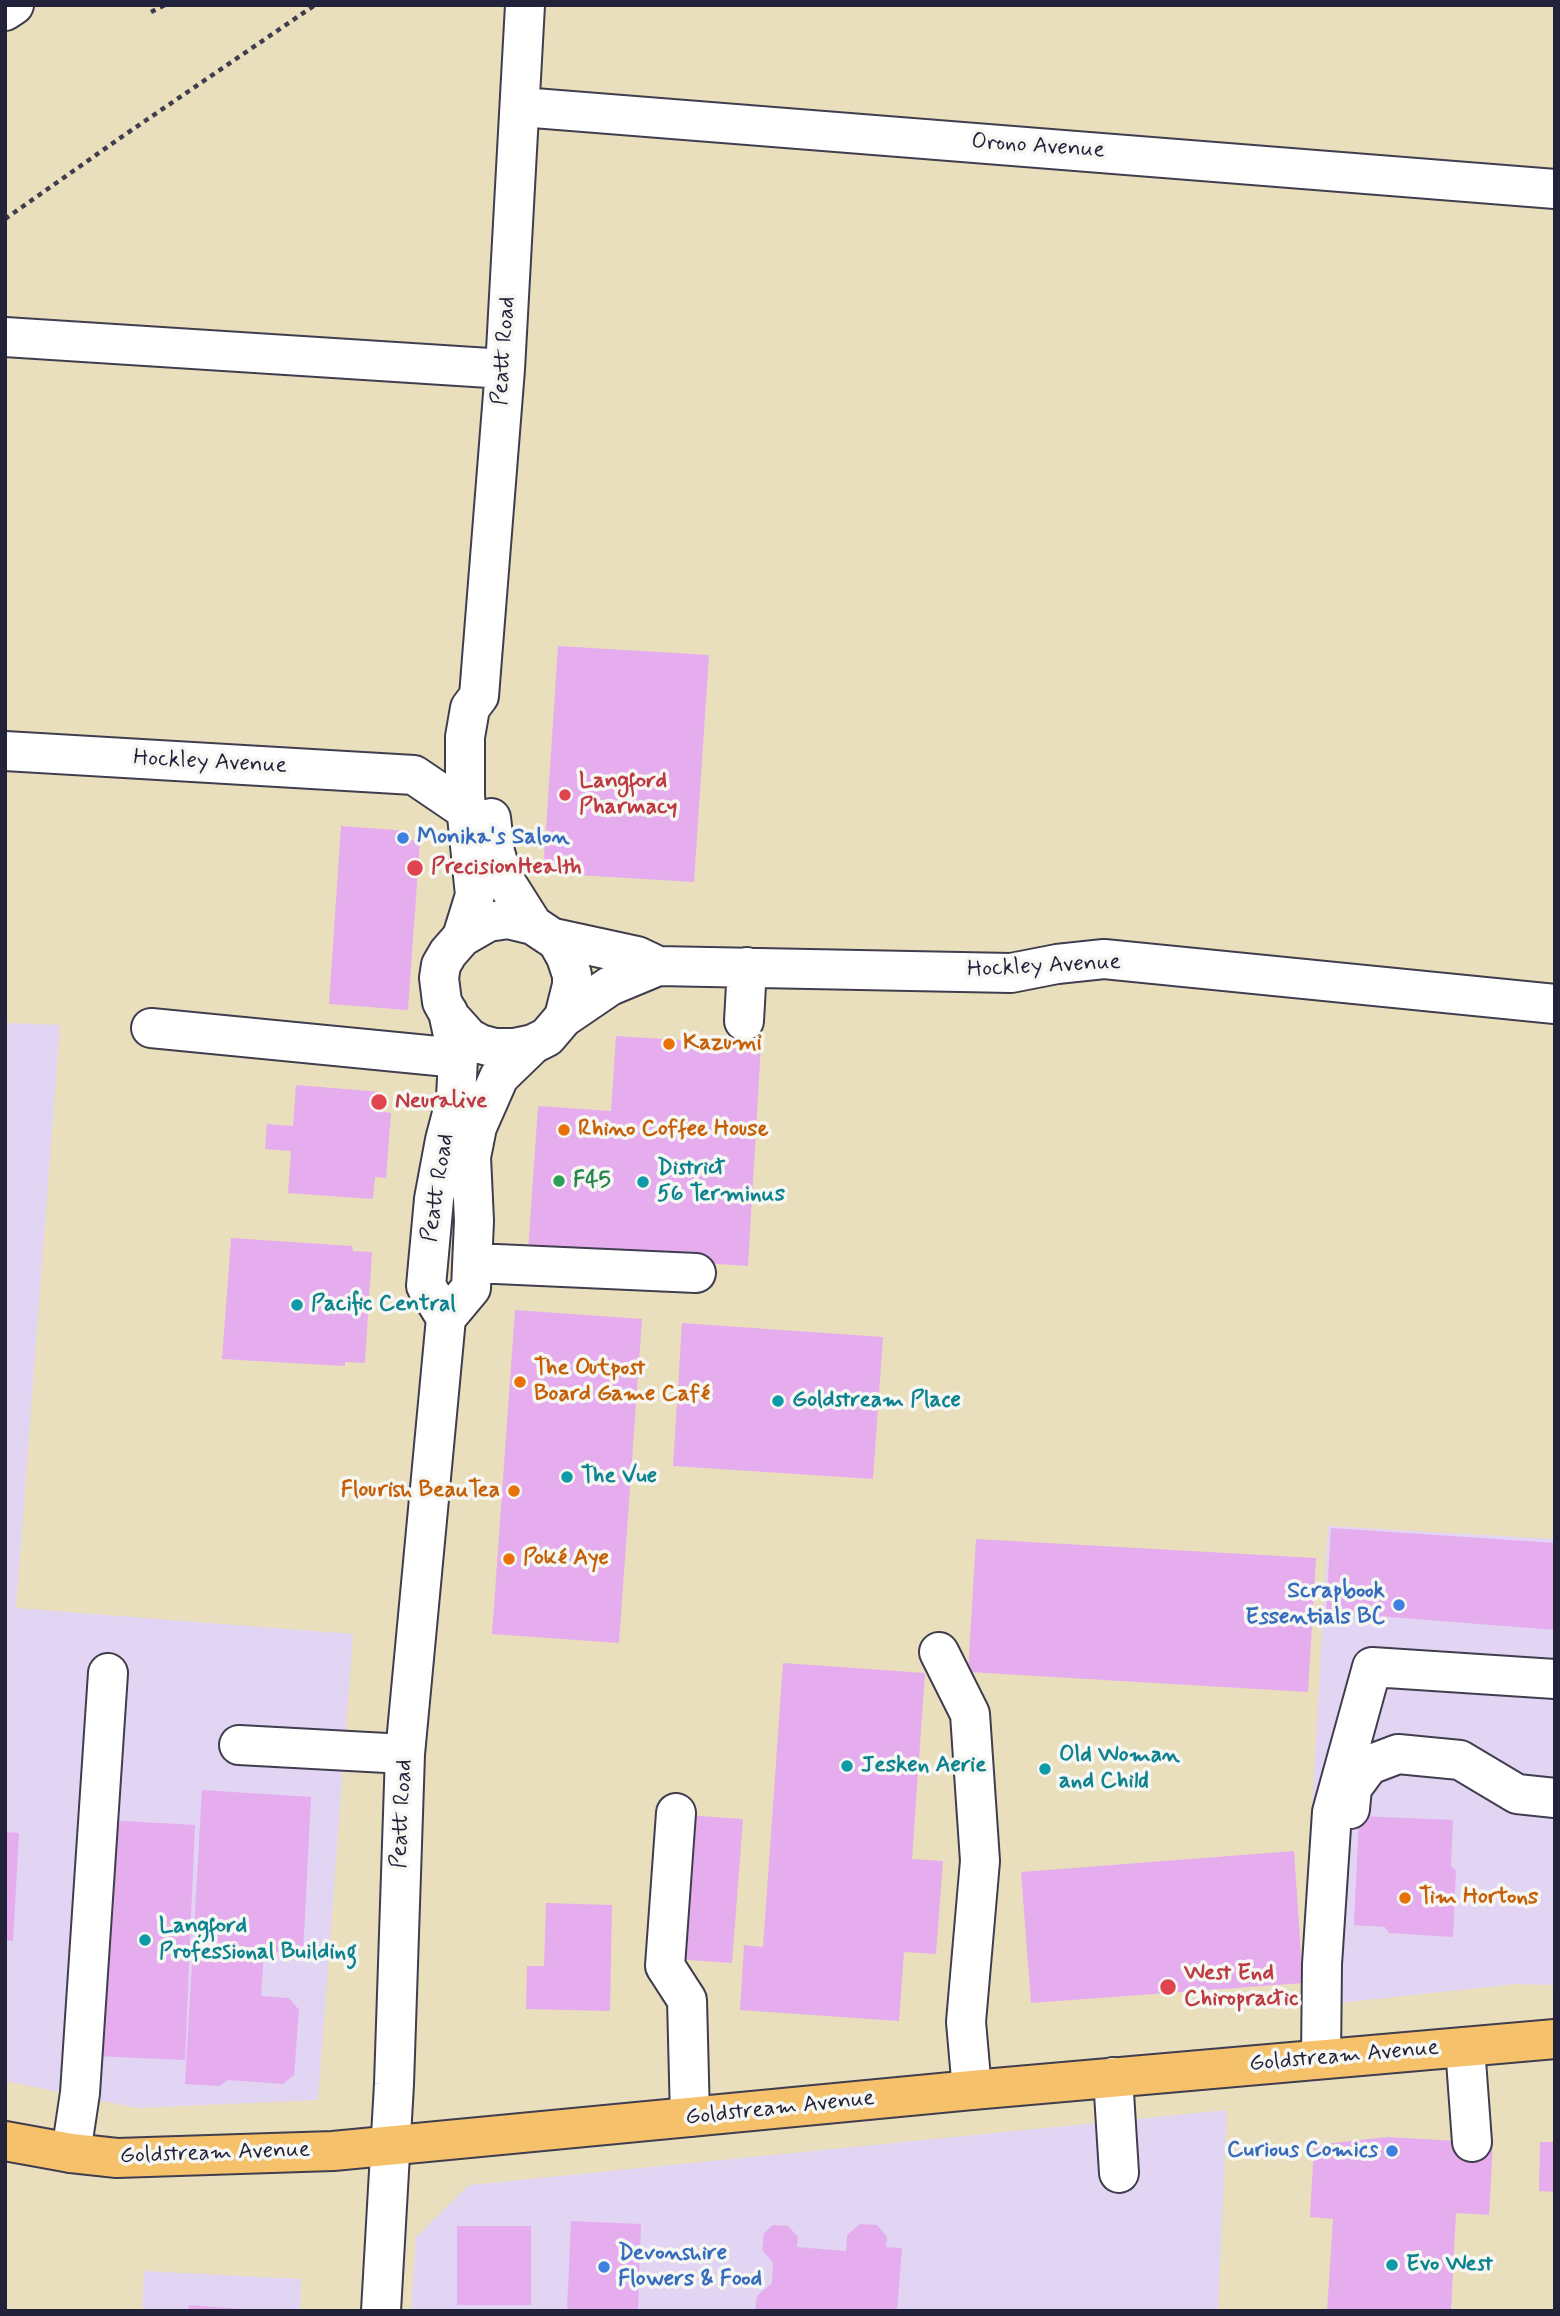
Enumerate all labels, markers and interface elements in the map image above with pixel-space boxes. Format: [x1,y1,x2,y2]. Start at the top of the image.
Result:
street label: Orono Avenue [970,129,1106,165]
street label: Peatt Road [487,296,523,406]
street label: Hockley Avenue [133,745,287,781]
place label: Langford Pharmacy [579,768,677,822]
marker: Langford Pharmacy [557,787,573,803]
place label: Monika's Salon [417,824,569,852]
marker: Monika's Salon [395,830,411,846]
place label: PrecisionHealth [431,854,582,882]
marker: PrecisionHealth [405,858,425,878]
street label: Hockley Avenue [967,949,1121,985]
place label: Kazumi [683,1030,762,1058]
marker: Kazumi [661,1036,677,1052]
place label: Neuralive [395,1088,487,1116]
marker: Neuralive [369,1092,389,1112]
place label: Rhino Coffee House [578,1116,768,1144]
marker: Rhino Coffee House [556,1122,572,1138]
street label: Peatt Road [417,1132,461,1244]
place label: District 56 Terminus [657,1155,785,1209]
place label: F45 [573,1167,611,1195]
marker: F45 [551,1173,567,1189]
marker: District 56 Terminus [635,1174,651,1190]
place label: Pacific Central [311,1291,456,1319]
marker: Pacific Central [289,1297,305,1313]
place label: The Outpost Board Game Café [534,1355,710,1409]
marker: The Outpost Board Game Café [512,1374,528,1390]
place label: Goldstream Place [792,1387,961,1415]
marker: Goldstream Place [770,1393,786,1409]
place label: The Vue [581,1463,657,1491]
marker: The Vue [559,1469,575,1485]
place label: Flourish BeauTea [341,1477,500,1505]
marker: Flourish BeauTea [506,1483,522,1499]
place label: Poké Aye [523,1545,609,1573]
marker: Poké Aye [501,1551,517,1567]
place label: Scrapbook Essentials BC [1245,1578,1385,1632]
marker: Scrapbook Essentials BC [1391,1597,1407,1613]
place label: Old Woman and Child [1059,1742,1180,1796]
place label: Jesken Aerie [861,1752,987,1780]
marker: Jesken Aerie [839,1758,855,1774]
street label: Peatt Road [386,1759,420,1869]
marker: Old Woman and Child [1037,1761,1053,1777]
place label: Tim Hortons [1419,1884,1538,1912]
marker: Tim Hortons [1397,1890,1413,1906]
place label: Langford Professional Building [159,1913,357,1967]
marker: Langford Professional Building [137,1932,153,1948]
place label: West End Chiropractic [1184,1960,1298,2014]
marker: West End Chiropractic [1158,1977,1178,1997]
street label: Goldstream Avenue [1248,2035,1440,2079]
street label: Goldstream Avenue [684,2085,876,2133]
street label: Goldstream Avenue [119,2137,311,2171]
place label: Curious Comics [1227,2137,1378,2165]
marker: Curious Comics [1384,2143,1400,2159]
place label: Devonshire Flowers & Food [618,2240,762,2294]
place label: Evo West [1406,2251,1493,2279]
marker: Evo West [1384,2257,1400,2273]
marker: Devonshire Flowers & Food [596,2259,612,2275]

